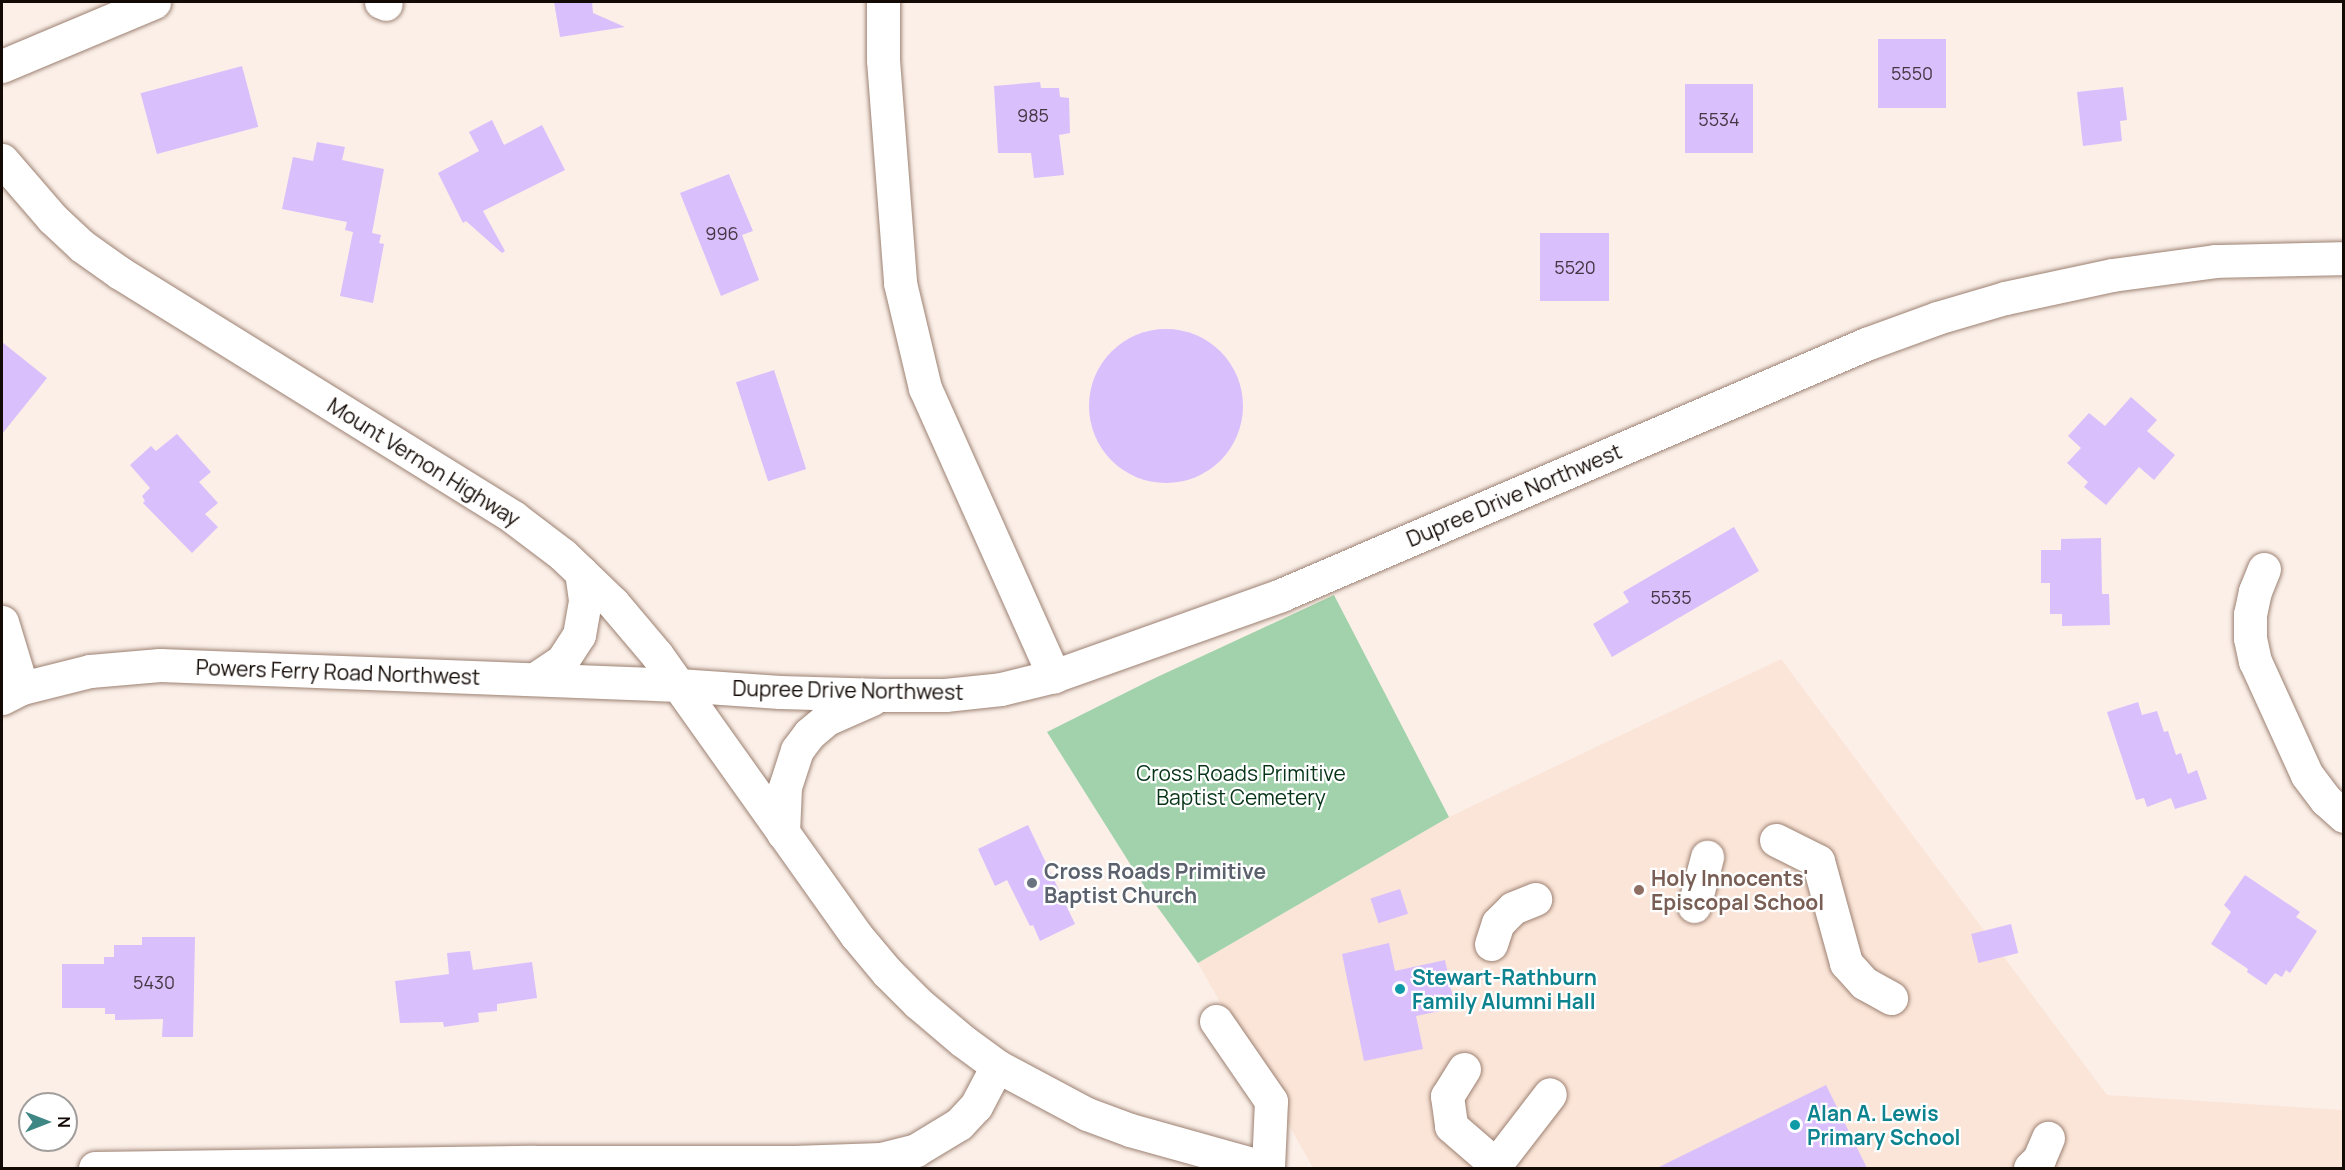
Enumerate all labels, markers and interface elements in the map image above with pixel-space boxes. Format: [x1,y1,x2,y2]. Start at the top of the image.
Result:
house number: 5550 [1891,62,1933,84]
house number: 985 [1017,104,1049,126]
house number: 5534 [1698,108,1740,130]
house number: 996 [705,222,739,244]
house number: 5520 [1554,256,1596,278]
street label: Mount Vernon Highway [323,392,525,532]
street label: Dupree Drive Northwest [1403,438,1625,552]
house number: 5535 [1650,586,1692,608]
street label: Powers Ferry Road Northwest [195,654,481,690]
street label: Dupree Drive Northwest [732,675,964,705]
park label: Cross Roads Primitive Baptist Cemetery [1136,760,1346,810]
place label: Cross Roads Primitive Baptist Church [1044,858,1266,908]
place label: Holy Innocents' Episcopal School [1651,865,1824,915]
marker: Cross Roads Primitive Baptist Church [1025,876,1039,890]
marker: Holy Innocents' Episcopal School [1632,883,1646,897]
place label: Stewart-Rathburn Family Alumni Hall [1412,964,1597,1014]
house number: 5430 [133,971,175,993]
marker: Stewart-Rathburn Family Alumni Hall [1393,982,1407,996]
north arrow [18,1092,78,1152]
place label: Alan A. Lewis Primary School [1807,1100,1961,1150]
text: N [53,1116,75,1128]
marker: Alan A. Lewis Primary School [1788,1118,1802,1132]

